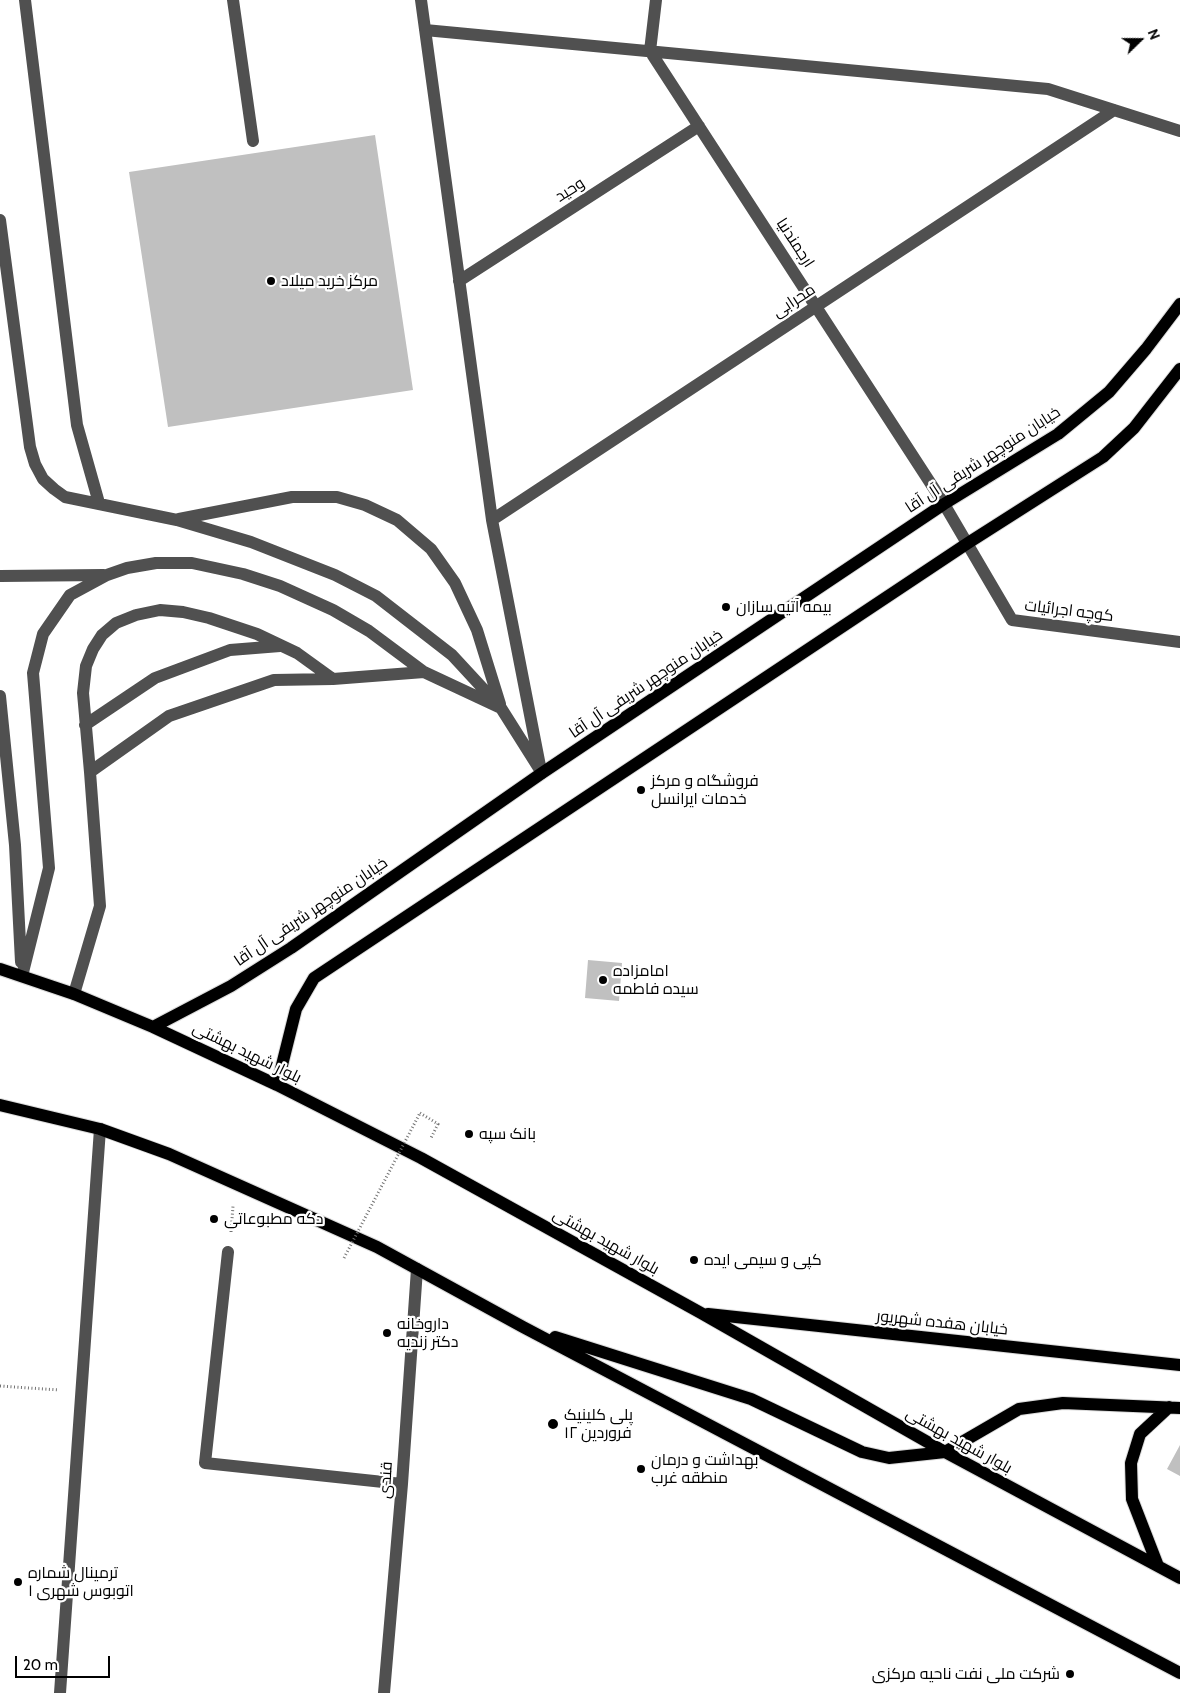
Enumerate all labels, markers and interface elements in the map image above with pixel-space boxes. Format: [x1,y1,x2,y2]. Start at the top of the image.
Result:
north arrow [1115,15,1165,65]
text: N [1144,26,1164,42]
street label: وحید [552,174,588,206]
street label: ارجمندنیا [772,215,818,271]
place label: مرکز خرید میلاد [281,271,378,291]
marker: مرکز خرید میلاد [265,275,277,287]
street label: محرابی [769,280,819,322]
street label: خیابان منوچهر شریفی آل آقا [902,403,1064,517]
street label: کوچه اجرائیات [1023,596,1115,626]
place label: بیمه آتیه سازان [736,597,832,617]
marker: بیمه آتیه سازان [720,601,732,613]
street label: خیابان منوچهر شریفی آل آقا [566,625,726,743]
place label: فروشگاه و مرکز خدمات ایرانسل [651,771,759,809]
marker: فروشگاه و مرکز خدمات ایرانسل [635,784,647,796]
street label: خیابان منوچهر شریفی آل آقا [231,853,391,971]
place label: امامزاده سیده فاطمه [613,961,699,999]
marker: امامزاده سیده فاطمه [597,974,609,986]
street label: بلوار شهید بهشتی [189,1018,305,1088]
place label: بانک سپه [479,1124,536,1144]
marker: بانک سپه [463,1128,475,1140]
street label: بلوار شهید بهشتی [549,1205,663,1279]
place label: دکه مطبوعاتی [224,1209,323,1229]
marker: دکه مطبوعاتی [208,1213,220,1225]
place label: کپی و سیمی ایده [704,1250,822,1270]
marker: کپی و سیمی ایده [688,1254,700,1266]
street label: خیابان هفده شهریور [875,1307,1009,1339]
place label: داروخانه دکتر زندیه [397,1314,458,1352]
marker: داروخانه دکتر زندیه [381,1327,393,1339]
street label: بلوار شهید بهشتی [902,1404,1016,1478]
place label: پلی کلینیک ۱۲ فروردین [564,1405,633,1443]
marker: پلی کلینیک ۱۲ فروردین [546,1417,560,1431]
place label: بهداشت و درمان منطقه غرب [651,1450,759,1488]
street label: قندی [375,1461,397,1499]
marker: بهداشت و درمان منطقه غرب [635,1463,647,1475]
place label: ترمینال شماره ۱ اتوبوس شهری [28,1563,134,1601]
marker: ترمینال شماره ۱ اتوبوس شهری [12,1576,24,1588]
scale bar [18,1646,112,1678]
text: 20 m [23,1656,58,1674]
place label: شرکت ملی نفت ناحیه مرکزی [872,1664,1060,1684]
marker: شرکت ملی نفت ناحیه مرکزی [1064,1668,1076,1680]

